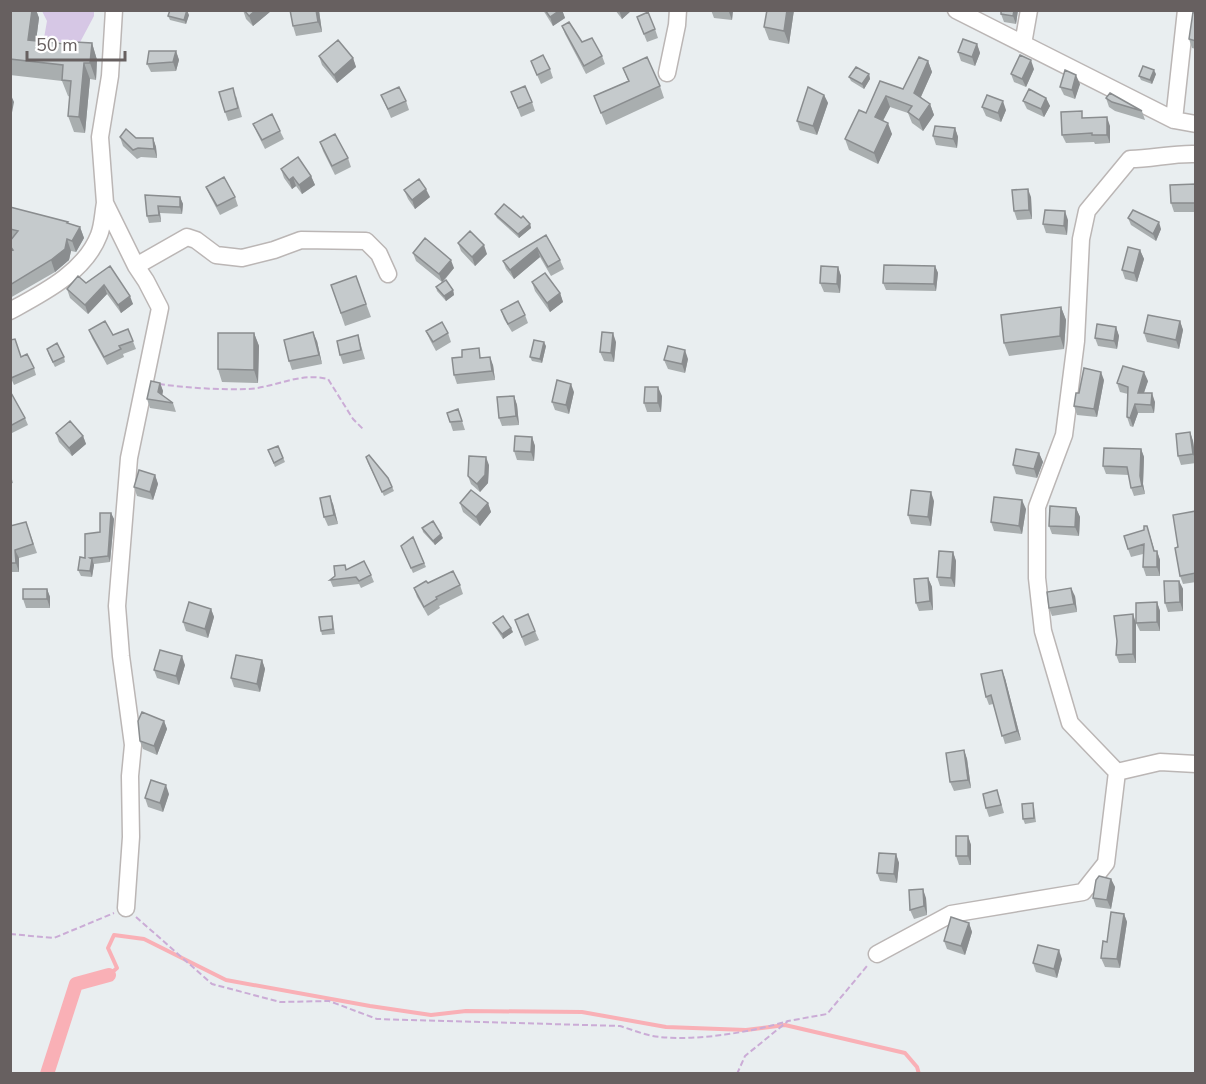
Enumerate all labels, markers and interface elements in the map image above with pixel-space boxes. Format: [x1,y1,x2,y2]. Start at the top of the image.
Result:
scale bar [27,24,124,62]
text: 50 m [36,33,78,57]

